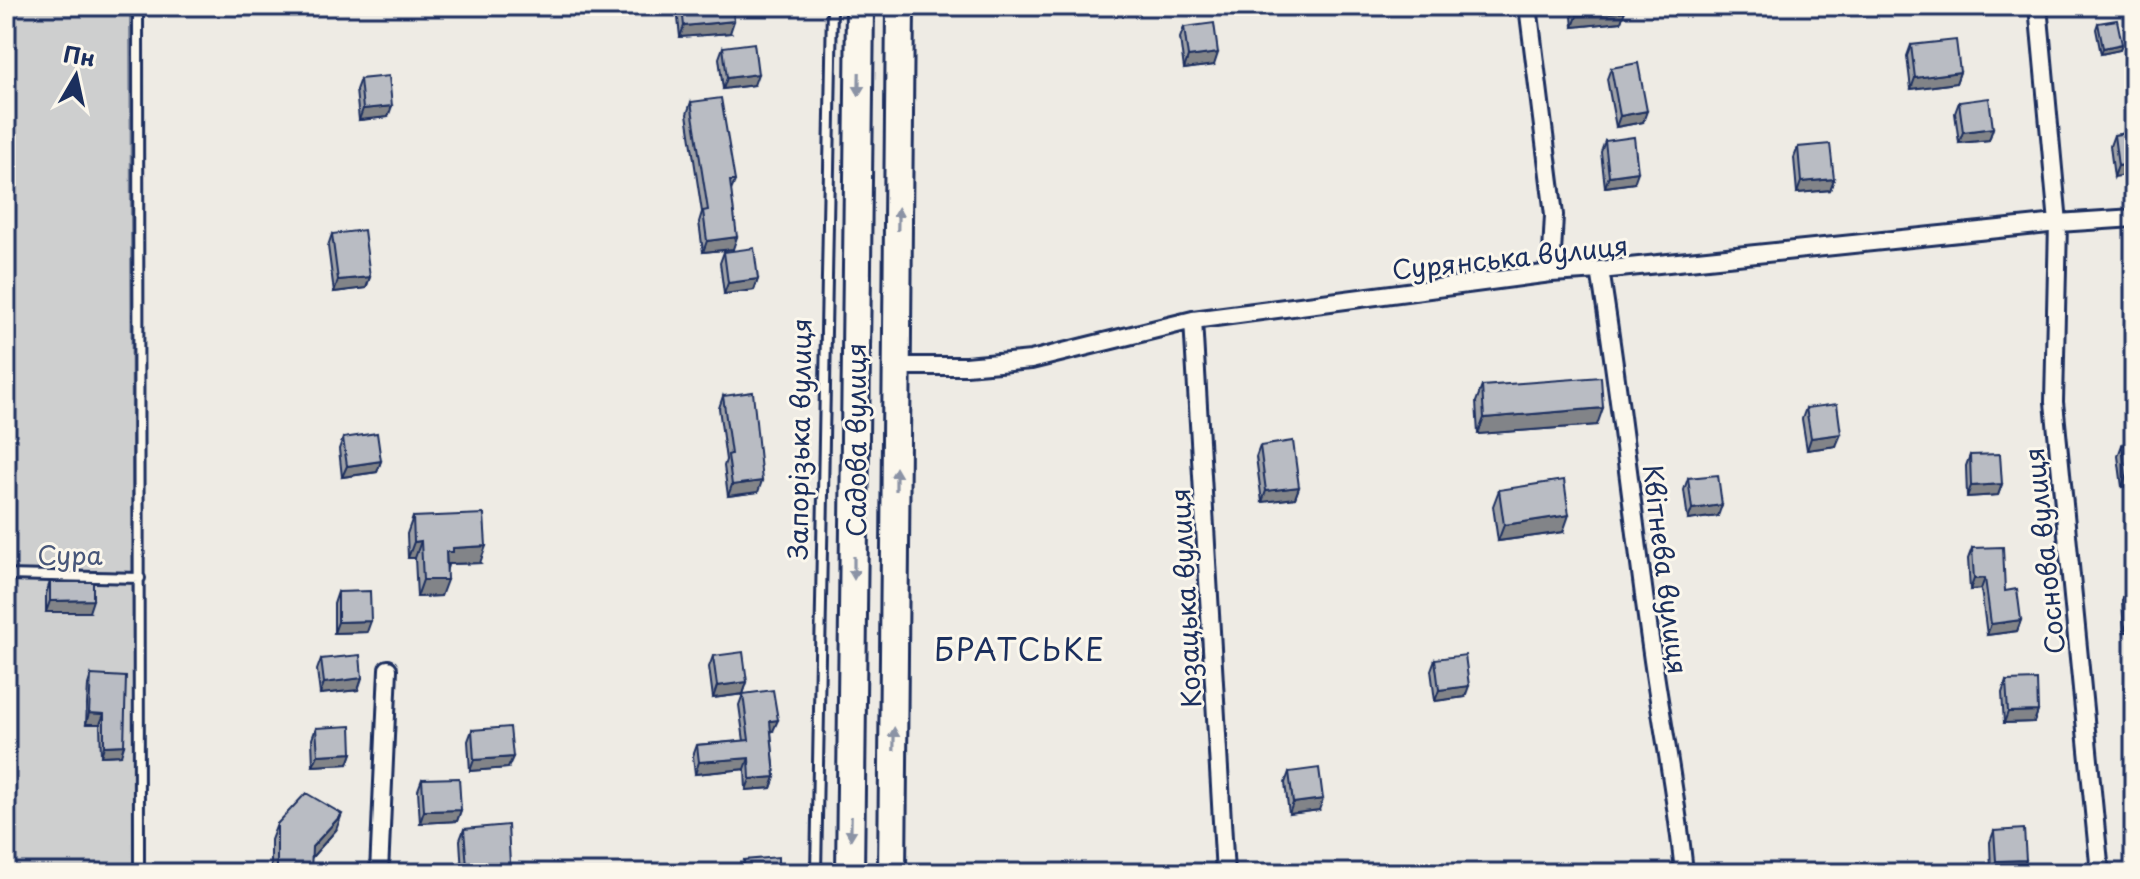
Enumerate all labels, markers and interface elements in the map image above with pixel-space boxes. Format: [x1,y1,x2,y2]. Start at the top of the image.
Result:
north arrow [36,36,116,116]
text: Пн [61,36,98,74]
one-way arrow [853,72,866,97]
one-way arrow [892,206,904,231]
street label: Сурянська вулиця [1390,225,1630,289]
street label: Запорізька вулиця [777,318,821,560]
street label: Садова вулиця [836,343,875,537]
street label: Соснова вулиця [2014,446,2074,656]
street label: Квітнева вулиця [1634,462,1698,676]
one-way arrow [890,466,902,491]
street label: Козацька вулиця [1160,487,1210,709]
park label: Сура [37,535,104,574]
one-way arrow [848,556,860,581]
district label: БРАТСЬКЕ [934,626,1106,671]
one-way arrow [888,726,900,751]
one-way arrow [845,816,857,841]

